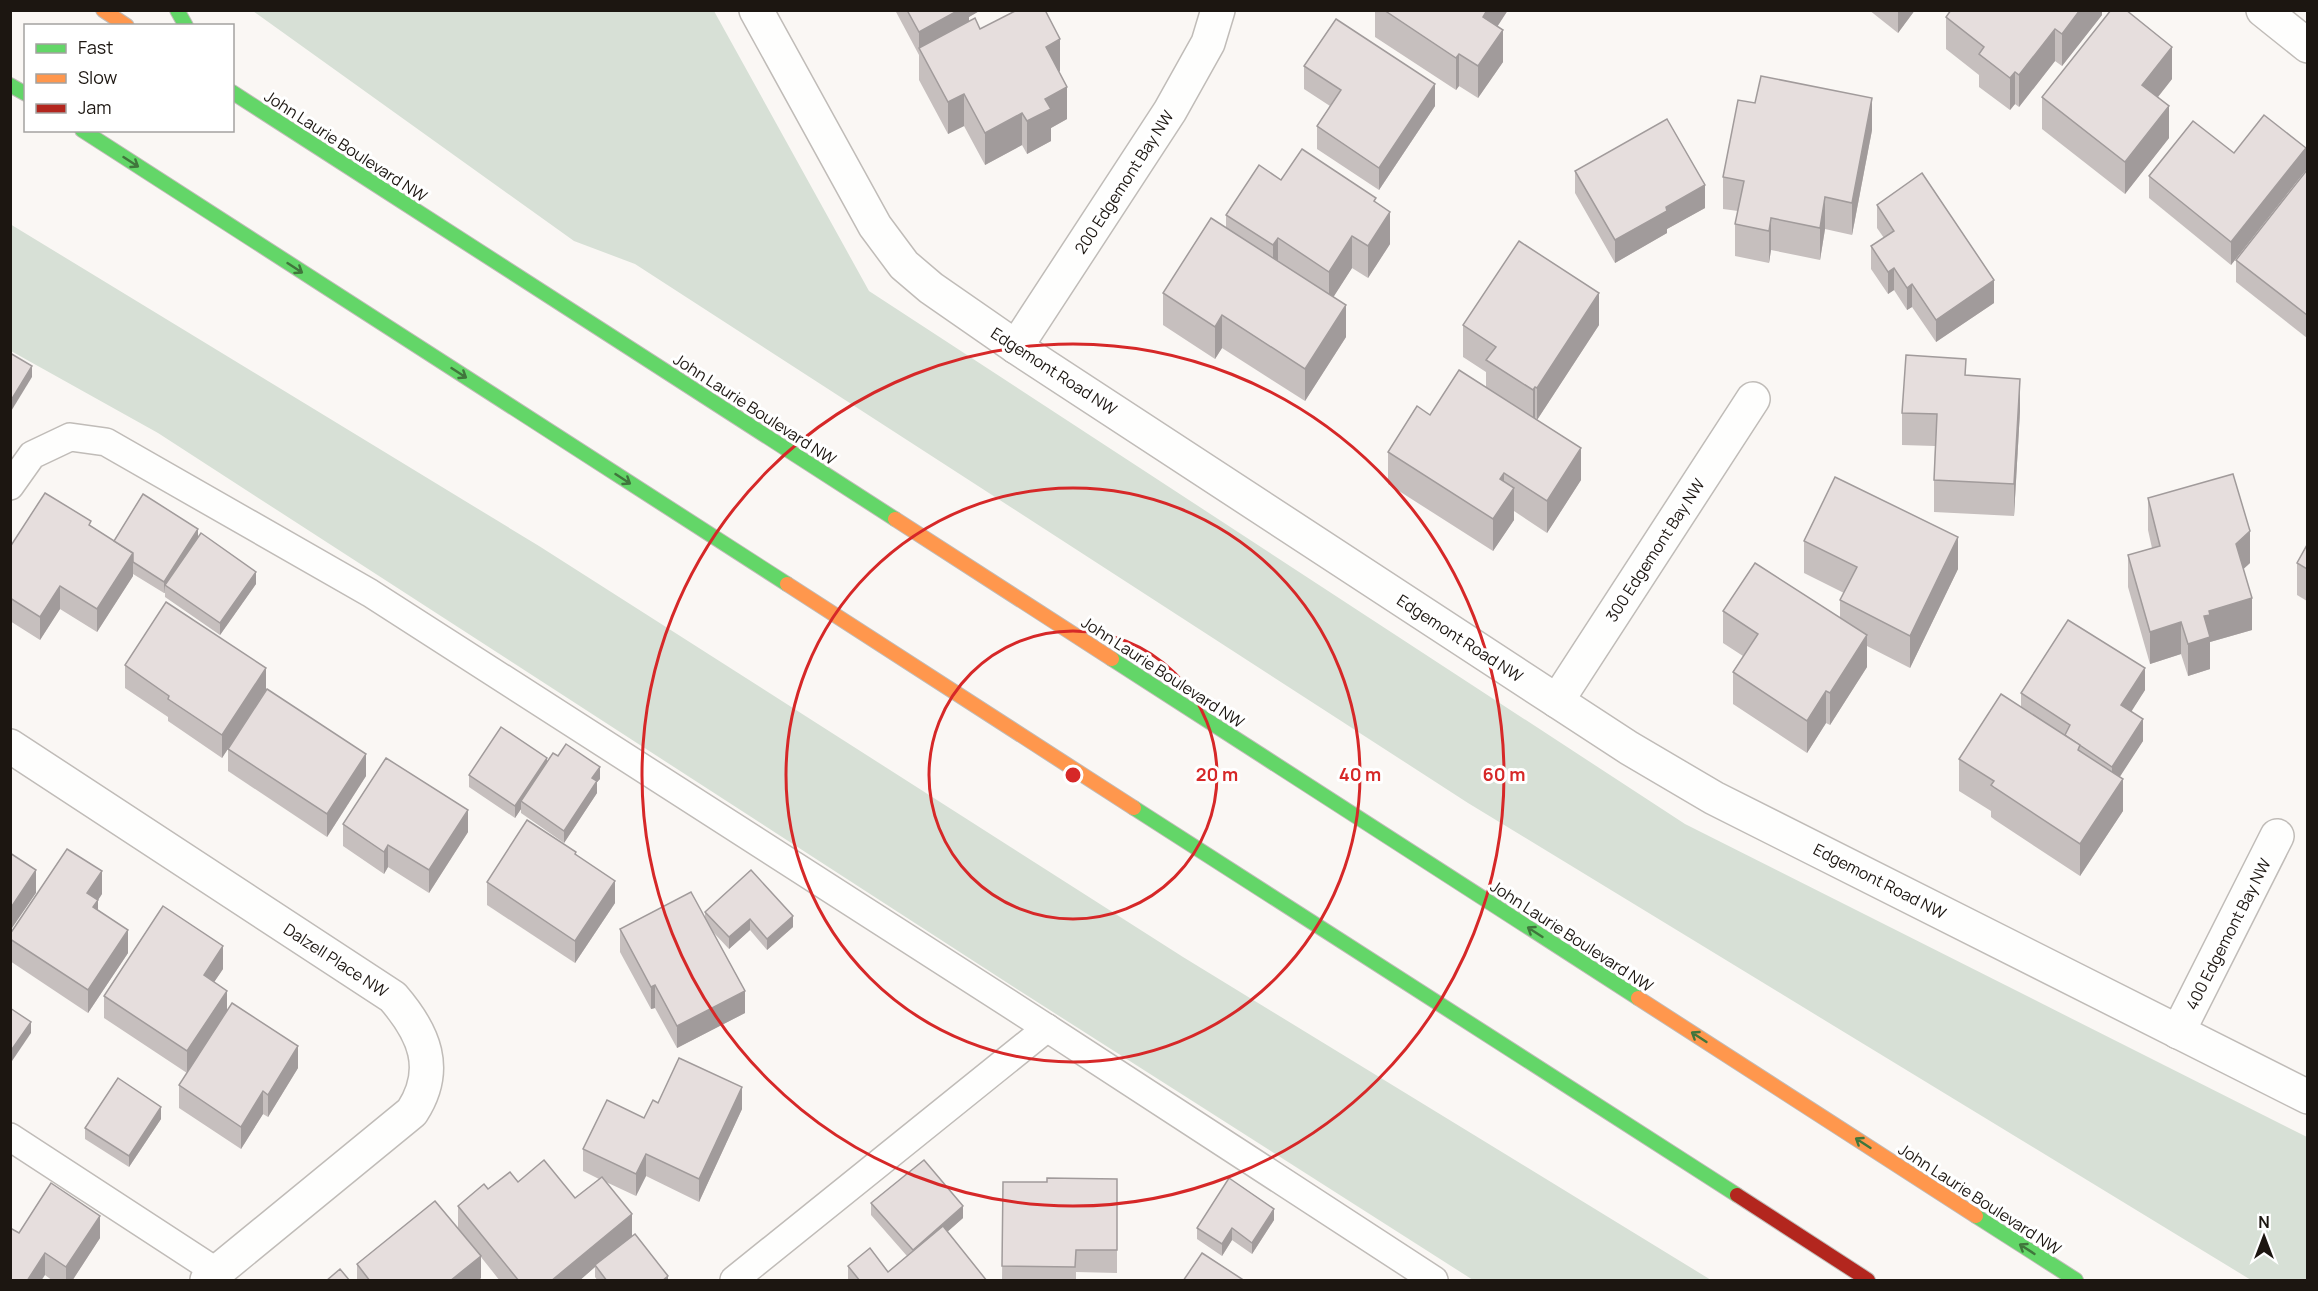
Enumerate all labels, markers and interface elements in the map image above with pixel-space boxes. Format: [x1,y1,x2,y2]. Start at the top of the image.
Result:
legend [24,24,234,132]
text: Fast [78,35,113,59]
text: Slow [78,65,118,89]
street label: John Laurie Boulevard NW [260,85,432,207]
text: Jam [78,95,112,119]
street label: 200 Edgemont Bay NW [1069,106,1179,258]
one-way arrow [122,156,139,168]
one-way arrow [286,262,303,274]
street label: Edgemont Road NW [987,322,1121,420]
street label: John Laurie Boulevard NW [669,348,841,470]
one-way arrow [450,368,467,380]
one-way arrow [614,473,631,485]
street label: 300 Edgemont Bay NW [1600,474,1710,626]
street label: Edgemont Road NW [1393,589,1527,687]
street label: John Laurie Boulevard NW [1077,611,1249,733]
text: 20 m [1196,762,1238,786]
text: 40 m [1339,762,1381,786]
text: 60 m [1483,762,1525,786]
centre of rings [1063,765,1083,785]
street label: Edgemont Road NW [1810,838,1950,924]
street label: 400 Edgemont Bay NW [2180,854,2276,1013]
street label: John Laurie Boulevard NW [1486,875,1658,997]
street label: Dalzell Place NW [279,918,393,1002]
one-way arrow [1527,926,1544,938]
one-way arrow [1691,1031,1708,1043]
one-way arrow [1855,1137,1872,1149]
street label: John Laurie Boulevard NW [1894,1138,2066,1260]
north arrow [2234,1207,2294,1267]
text: N [2258,1211,2270,1233]
one-way arrow [2019,1242,2036,1254]

